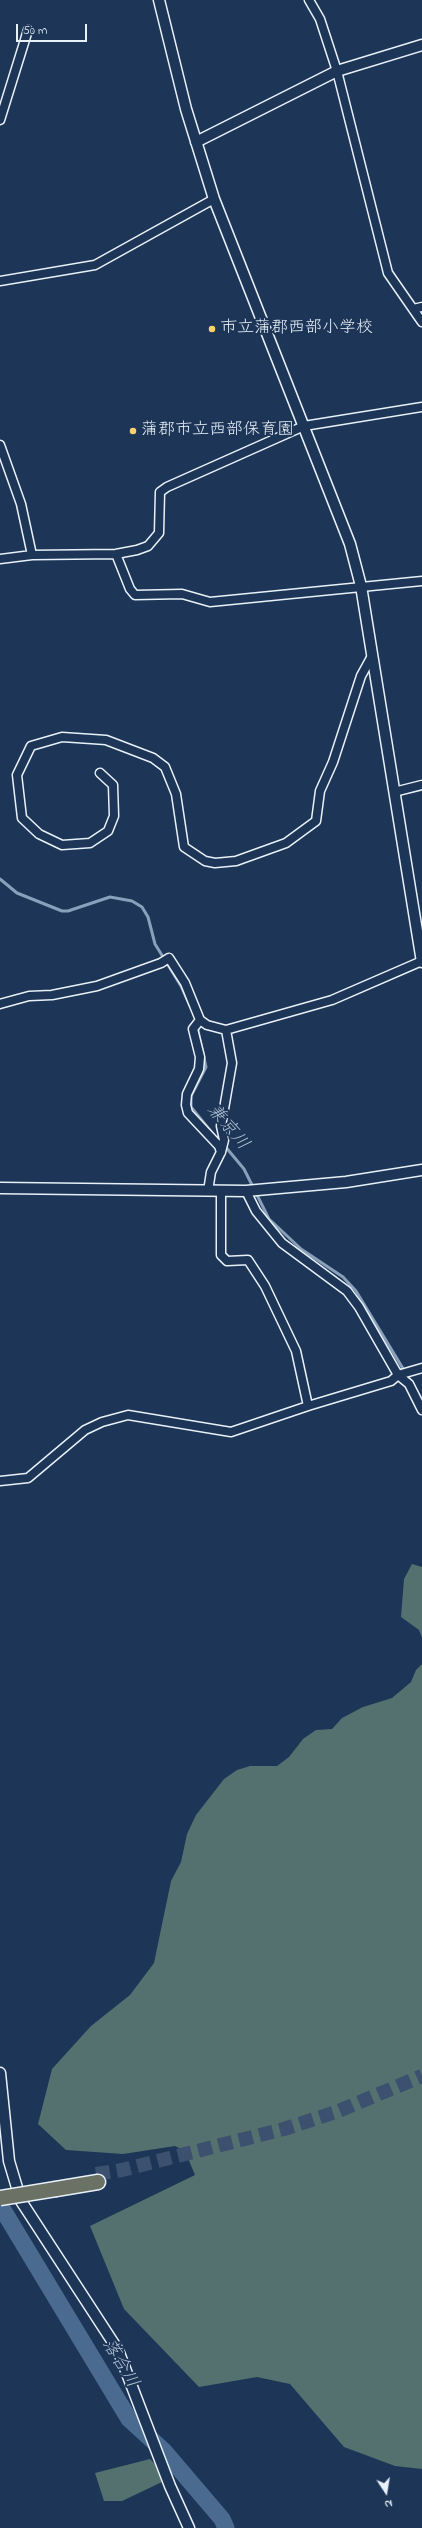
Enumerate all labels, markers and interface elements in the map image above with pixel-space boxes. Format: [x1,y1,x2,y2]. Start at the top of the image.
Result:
scale bar [18,16,89,42]
text: 50 m [23,22,47,40]
place label: 市立蒲郡西部小学校 [220,319,373,339]
marker: 市立蒲郡西部小学校 [207,324,217,334]
place label: 蒲郡市立西部保育園 [141,421,294,441]
marker: 蒲郡市立西部保育園 [128,426,138,436]
water label: 兼京川 [201,1100,253,1156]
water label: 落合川 [96,2335,142,2393]
north arrow [366,2472,406,2512]
text: N [383,2495,394,2512]

